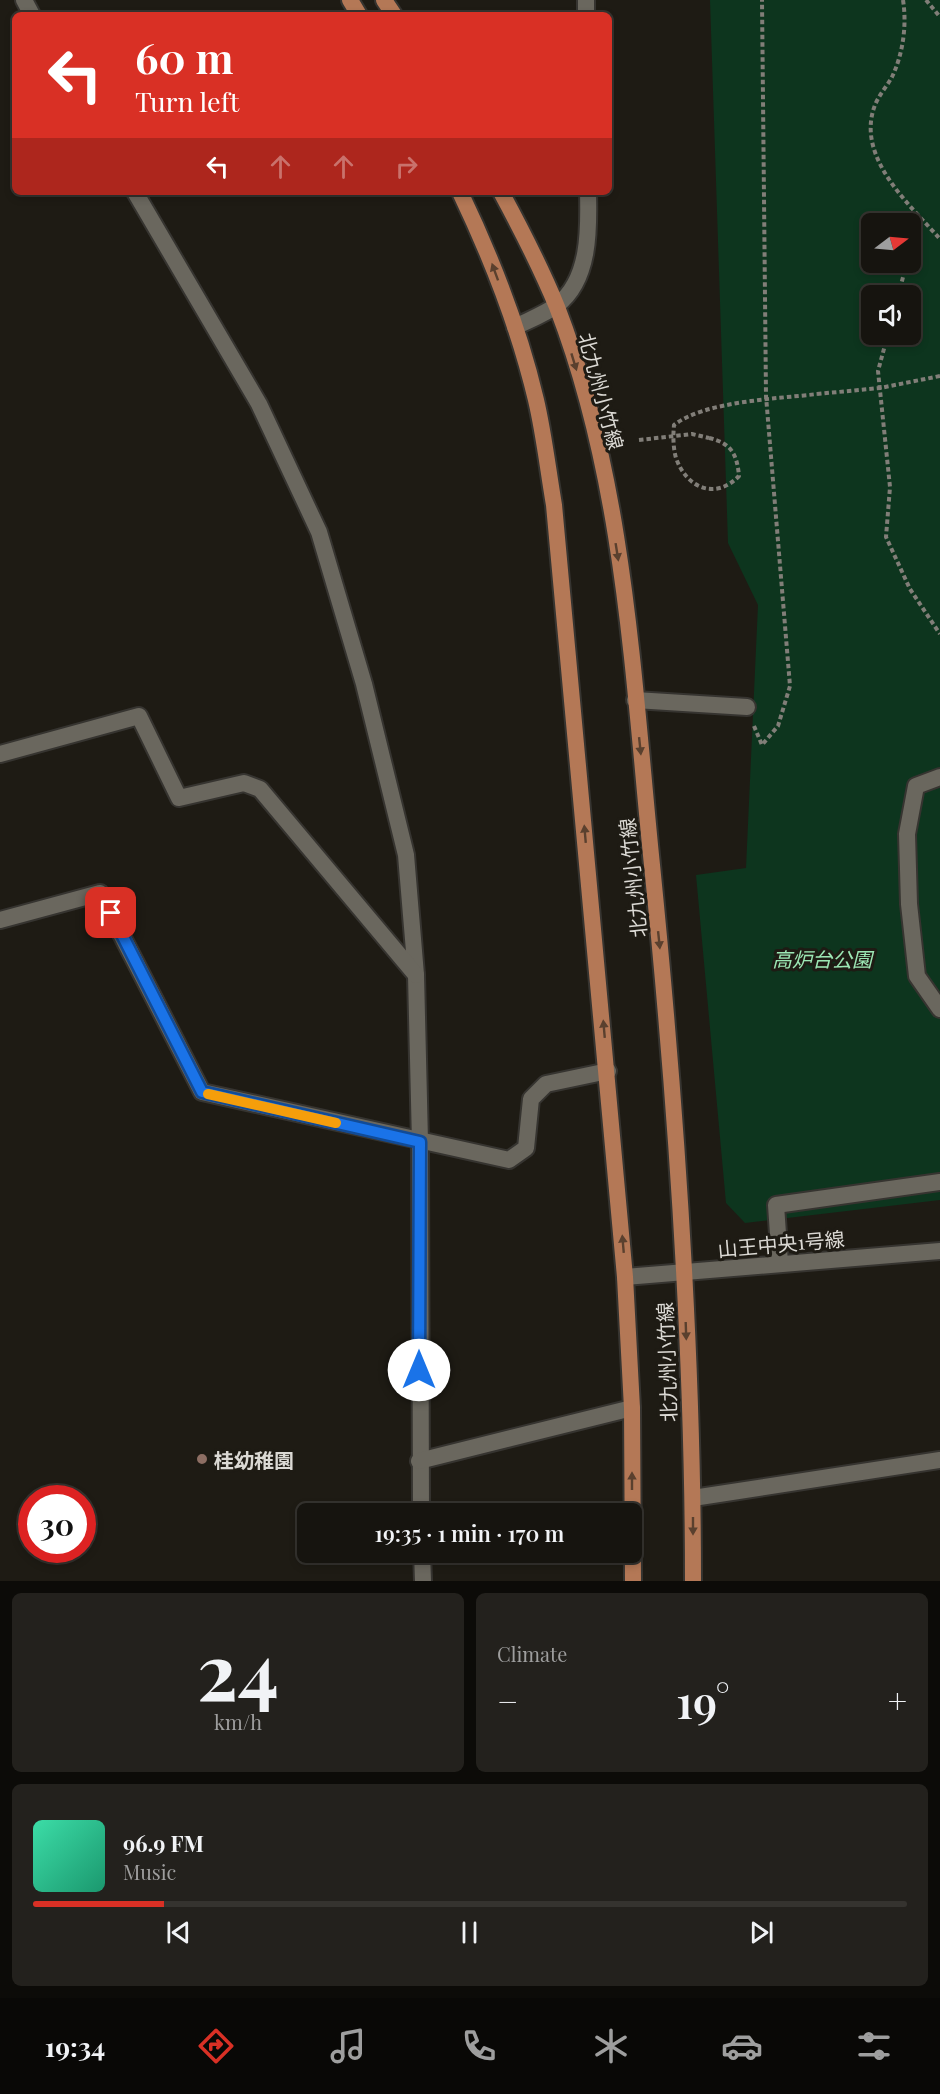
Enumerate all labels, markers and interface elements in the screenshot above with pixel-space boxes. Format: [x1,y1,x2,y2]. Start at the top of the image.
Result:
text: 60 m [135,29,233,85]
icon: left [36,36,114,114]
text: Turn left [135,83,239,119]
icon: left [201,150,234,183]
icon: ahead [264,150,297,183]
icon: ahead [327,150,360,183]
icon: right [390,150,423,183]
north arrow [861,213,921,273]
map controls [861,213,921,345]
one-way arrow [490,263,499,281]
button: sound [861,285,921,345]
street label: 北九州小竹線 [573,330,631,452]
one-way arrow [570,353,579,371]
one-way arrow [612,543,621,562]
one-way arrow [635,736,645,755]
street label: 北九州小竹線 [612,817,652,939]
one-way arrow [580,825,590,844]
pin [85,887,136,938]
icon: arrive [94,896,127,929]
one-way arrow [654,930,664,949]
park label: 高炉台公園 [772,945,875,972]
one-way arrow [599,1019,609,1038]
street label: 山王中央1号線 [716,1224,846,1262]
one-way arrow [618,1234,627,1253]
street label: 北九州小竹線 [650,1302,682,1422]
one-way arrow [681,1321,690,1340]
position arrow [387,1338,451,1402]
place label: 桂幼稚園 [214,1446,294,1473]
marker: 桂幼稚園 [195,1452,209,1466]
one-way arrow [627,1471,637,1490]
speed limit sign: 30 [18,1485,96,1563]
one-way arrow [688,1516,698,1535]
text: 19:35 · 1 min · 170 m [375,1518,564,1548]
text: 24 [197,1617,279,1721]
text: Climate [497,1640,567,1667]
text: 19° [676,1670,730,1730]
text: − [497,1678,518,1722]
text: + [888,1678,907,1722]
text: km/h [214,1708,262,1735]
text: 96.9 FM [123,1828,204,1858]
text: Music [123,1858,176,1885]
icon: previous [162,1916,195,1949]
icon: pause [453,1916,486,1949]
icon: next [745,1916,778,1949]
icon: directions [195,2025,237,2067]
icon: music [327,2025,369,2067]
icon: phone [458,2025,500,2067]
icon: climate [590,2025,632,2067]
icon: car [721,2025,763,2067]
icon: filters [853,2025,895,2067]
text: 19:34 [45,2028,105,2064]

